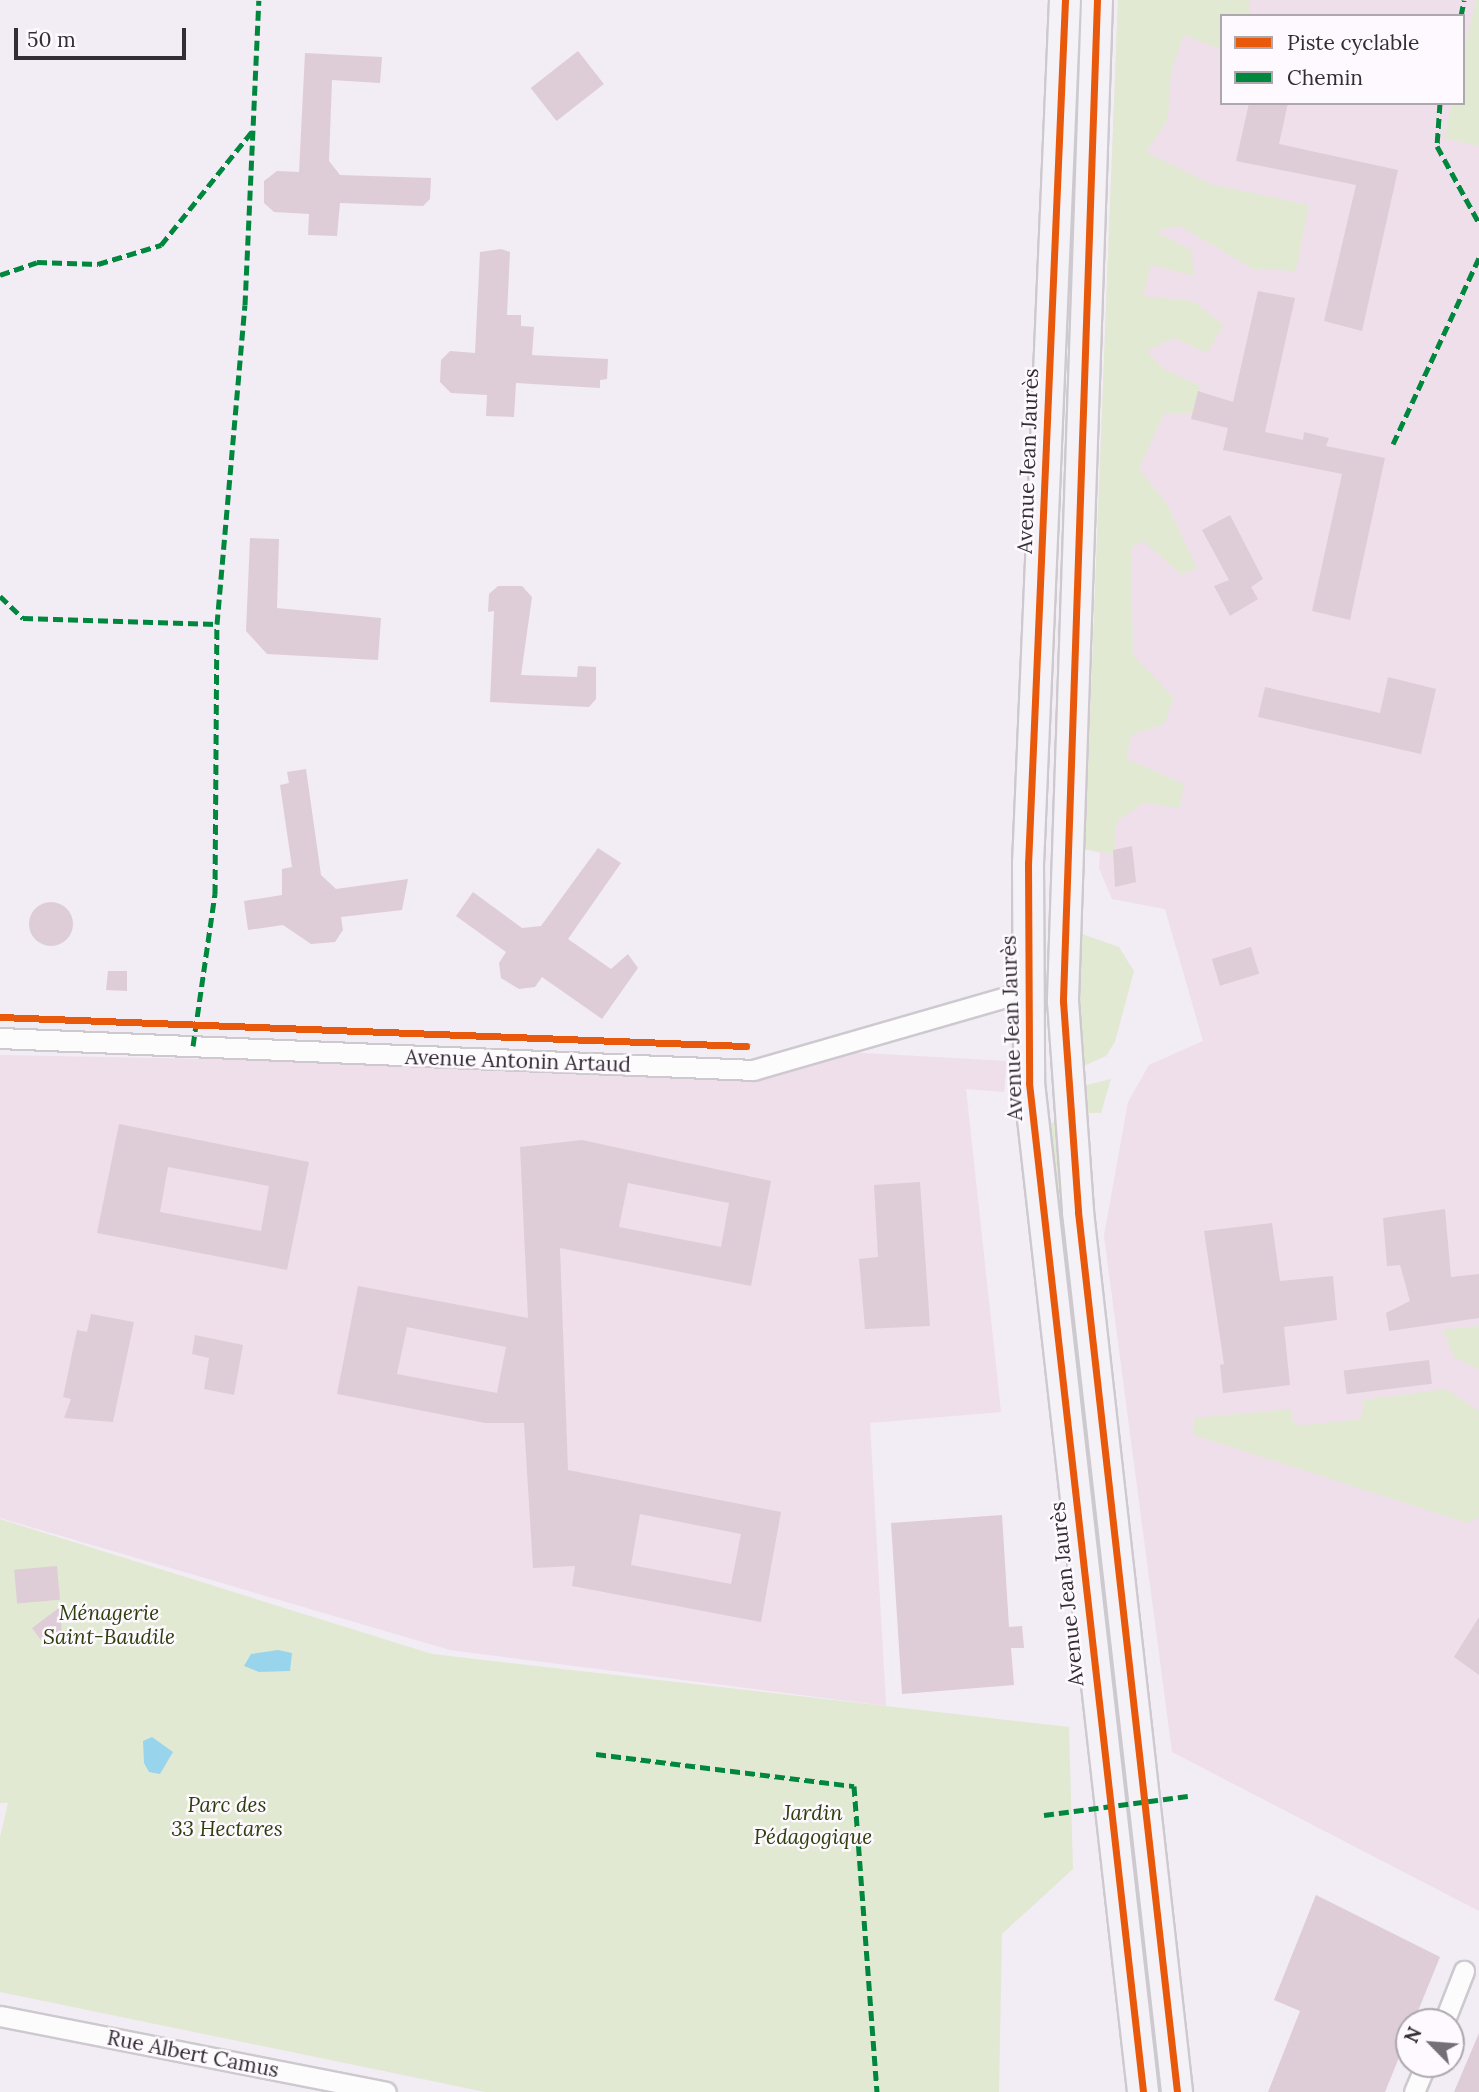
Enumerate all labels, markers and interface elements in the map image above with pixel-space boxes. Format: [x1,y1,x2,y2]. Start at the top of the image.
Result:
scale bar [18,14,189,58]
legend [1220,14,1465,105]
text: 50 m [27,26,76,53]
text: Piste cyclable [1287,29,1419,56]
text: Chemin [1287,64,1363,91]
street label: Avenue Jean Jaurès [1012,368,1044,554]
street label: Avenue Jean Jaurès [996,935,1028,1121]
street label: Avenue Antonin Artaud [405,1044,631,1078]
street label: Avenue Jean Jaurès [1045,1500,1089,1688]
park label: Ménagerie Saint-Baudile [43,1600,175,1650]
park label: Parc des 33 Hectares [171,1792,283,1842]
park label: Jardin Pédagogique [754,1800,872,1850]
north arrow [1395,2008,1465,2078]
text: N [1399,2023,1427,2047]
street label: Rue Albert Camus [105,2025,281,2083]

